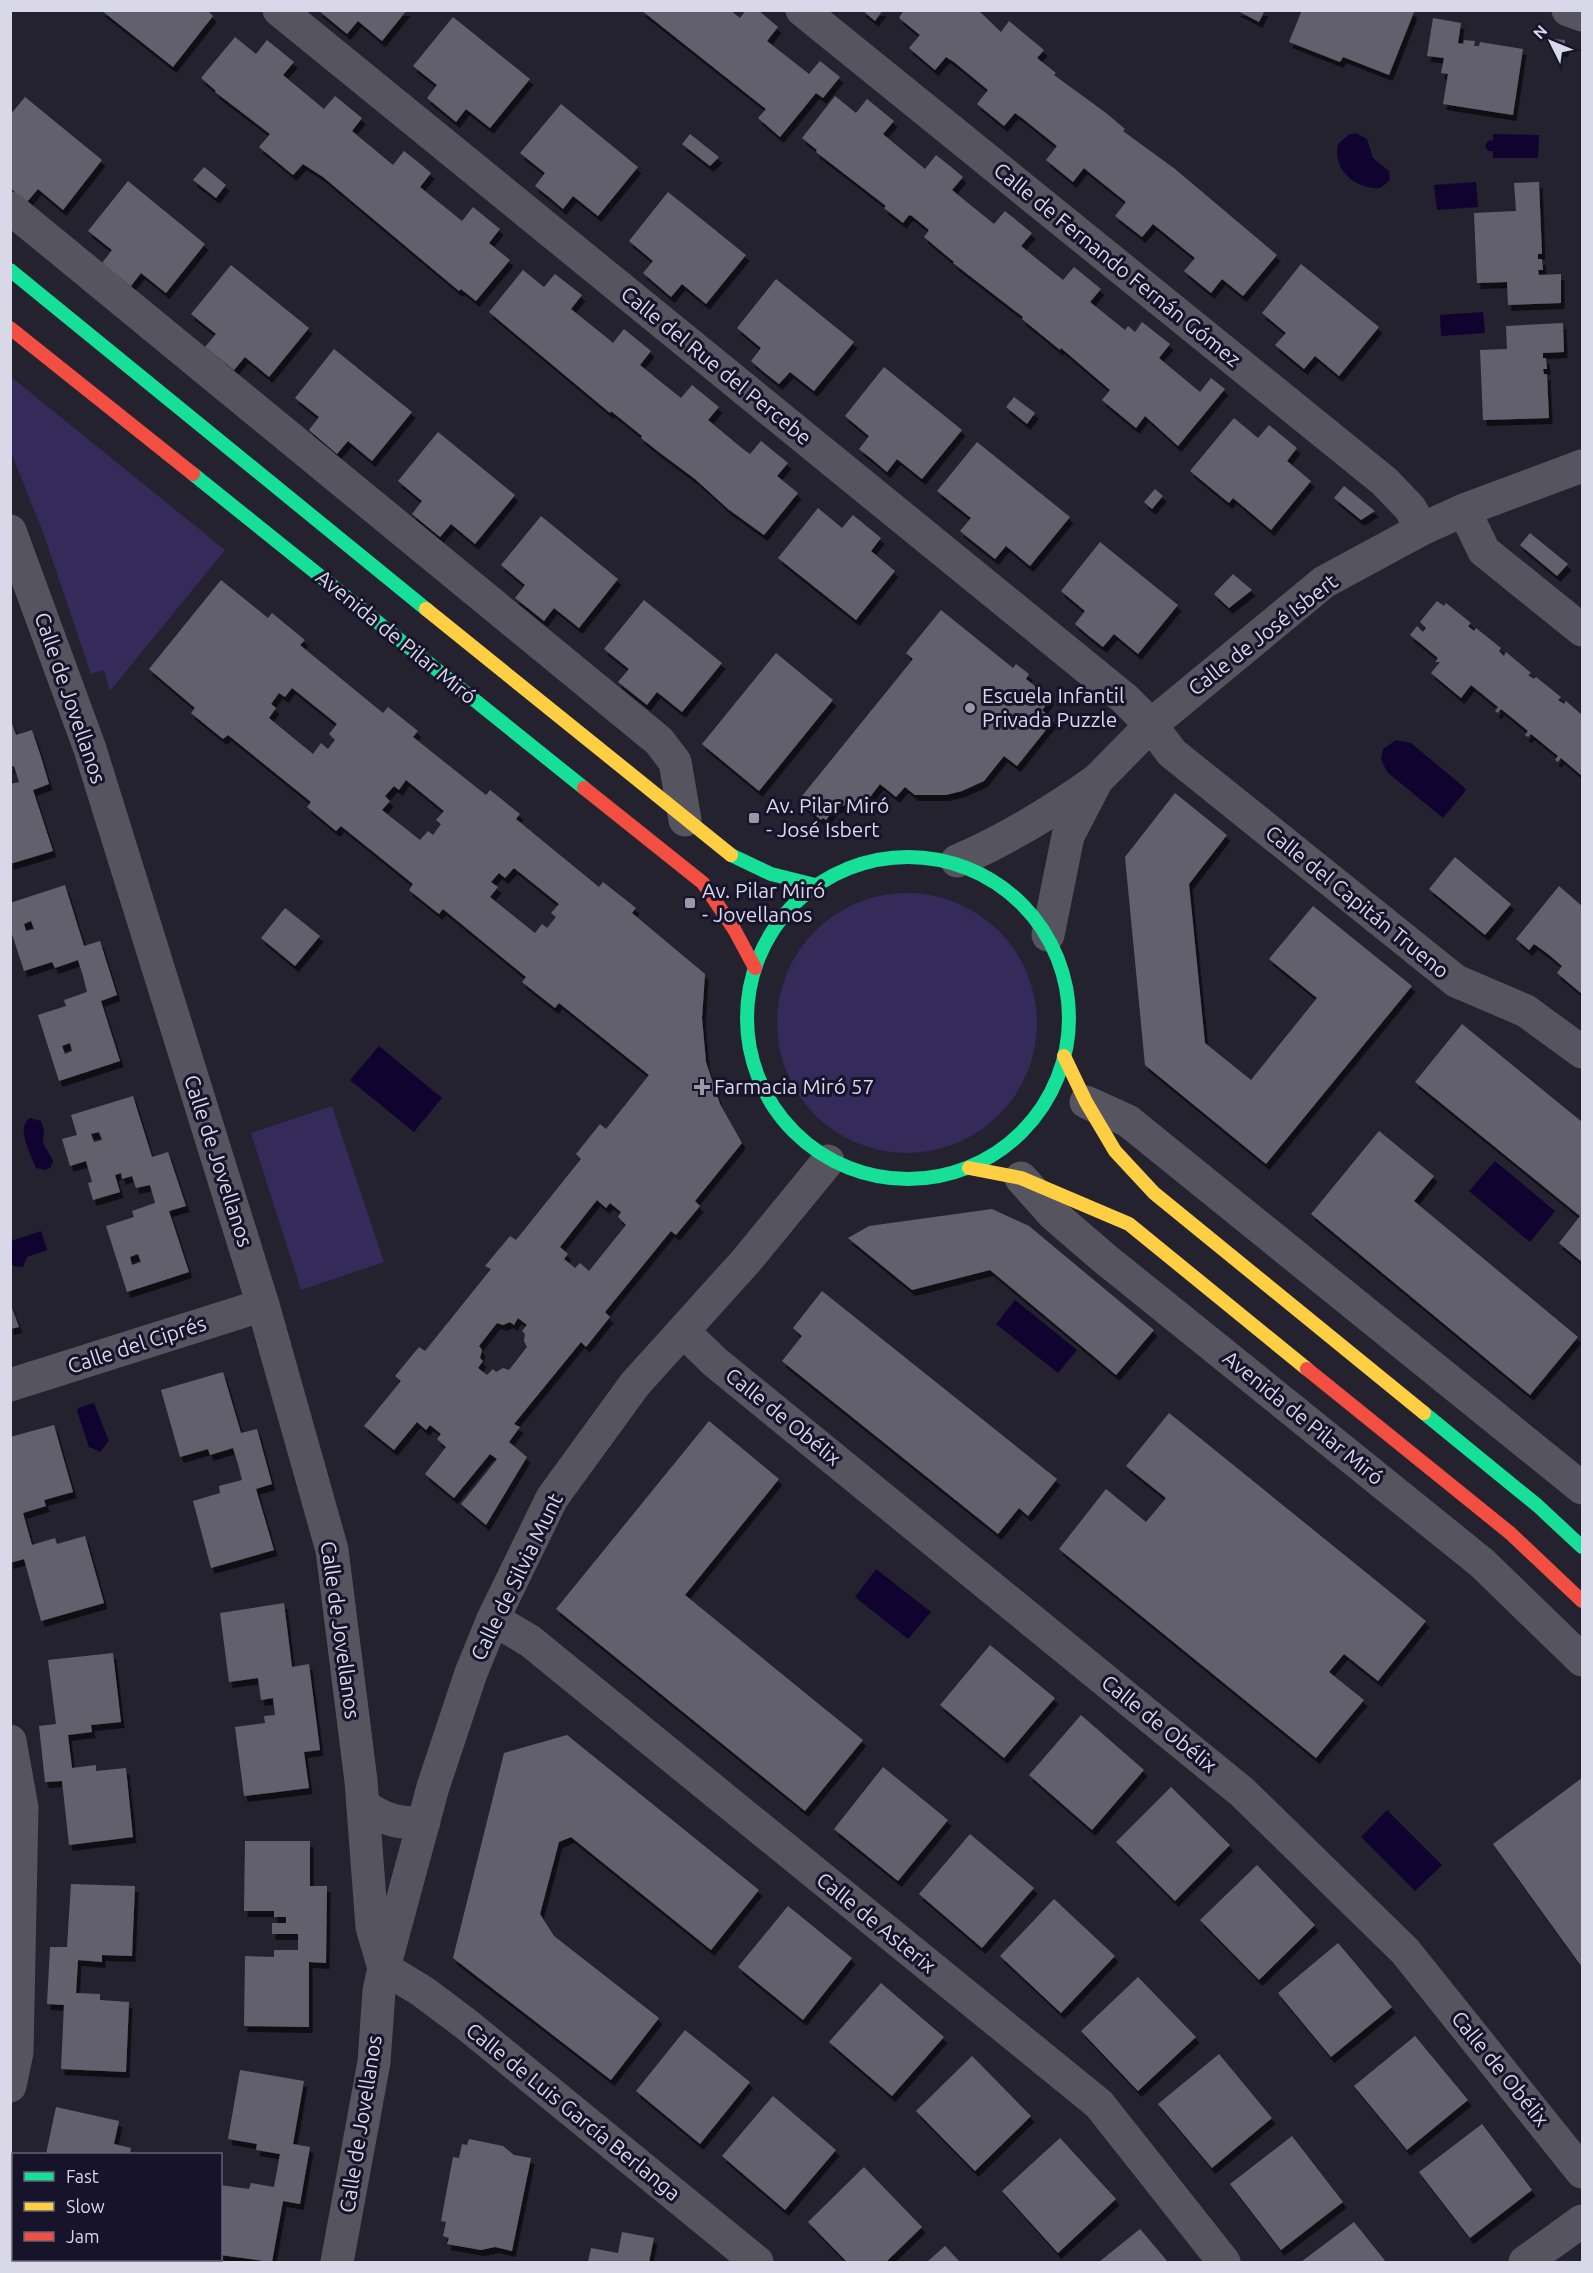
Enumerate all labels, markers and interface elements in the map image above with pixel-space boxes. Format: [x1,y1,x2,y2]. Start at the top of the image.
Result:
north arrow [1521,12,1581,72]
text: N [1529,21,1551,42]
street label: Calle de Fernando Fernán Gómez [990,157,1246,371]
street label: Calle del Rue del Percebe [617,281,817,449]
street label: Avenida de Pilar Miró [312,564,482,708]
street label: Calle de José Isbert [1183,569,1342,700]
street label: Calle de Jovellanos [30,609,111,786]
place label: Escuela Infantil Privada Puzzle [982,683,1124,731]
marker: Escuela Infantil Privada Puzzle [963,701,977,715]
place label: Av. Pilar Miró - José Isbert [766,793,889,841]
marker: Av. Pilar Miró - José Isbert [747,811,761,825]
street label: Calle del Capitán Trueno [1261,820,1454,983]
place label: Av. Pilar Miró - Jovellanos [702,878,825,926]
marker: Av. Pilar Miró - Jovellanos [683,896,697,910]
street label: Calle de Jovellanos [180,1072,258,1250]
place label: Farmacia Miró 57 [714,1074,874,1098]
marker: Farmacia Miró 57 [695,1080,709,1094]
street label: Calle del Ciprés [64,1310,209,1378]
street label: Avenida de Pilar Miró [1219,1345,1389,1489]
street label: Calle de Obélix [721,1362,846,1470]
street label: Calle de Silvia Munt [465,1489,567,1664]
street label: Calle de Jovellanos [317,1539,365,1720]
street label: Calle de Obélix [1097,1669,1222,1777]
street label: Calle de Asterix [812,1867,941,1978]
street label: Calle de Obélix [1447,2006,1555,2131]
street label: Calle de Luis García Berlanga [462,2017,686,2205]
street label: Calle de Jovellanos [334,2033,386,2214]
legend [12,2153,222,2261]
text: Fast [66,2166,99,2186]
text: Slow [66,2196,105,2216]
text: Jam [66,2226,100,2246]

